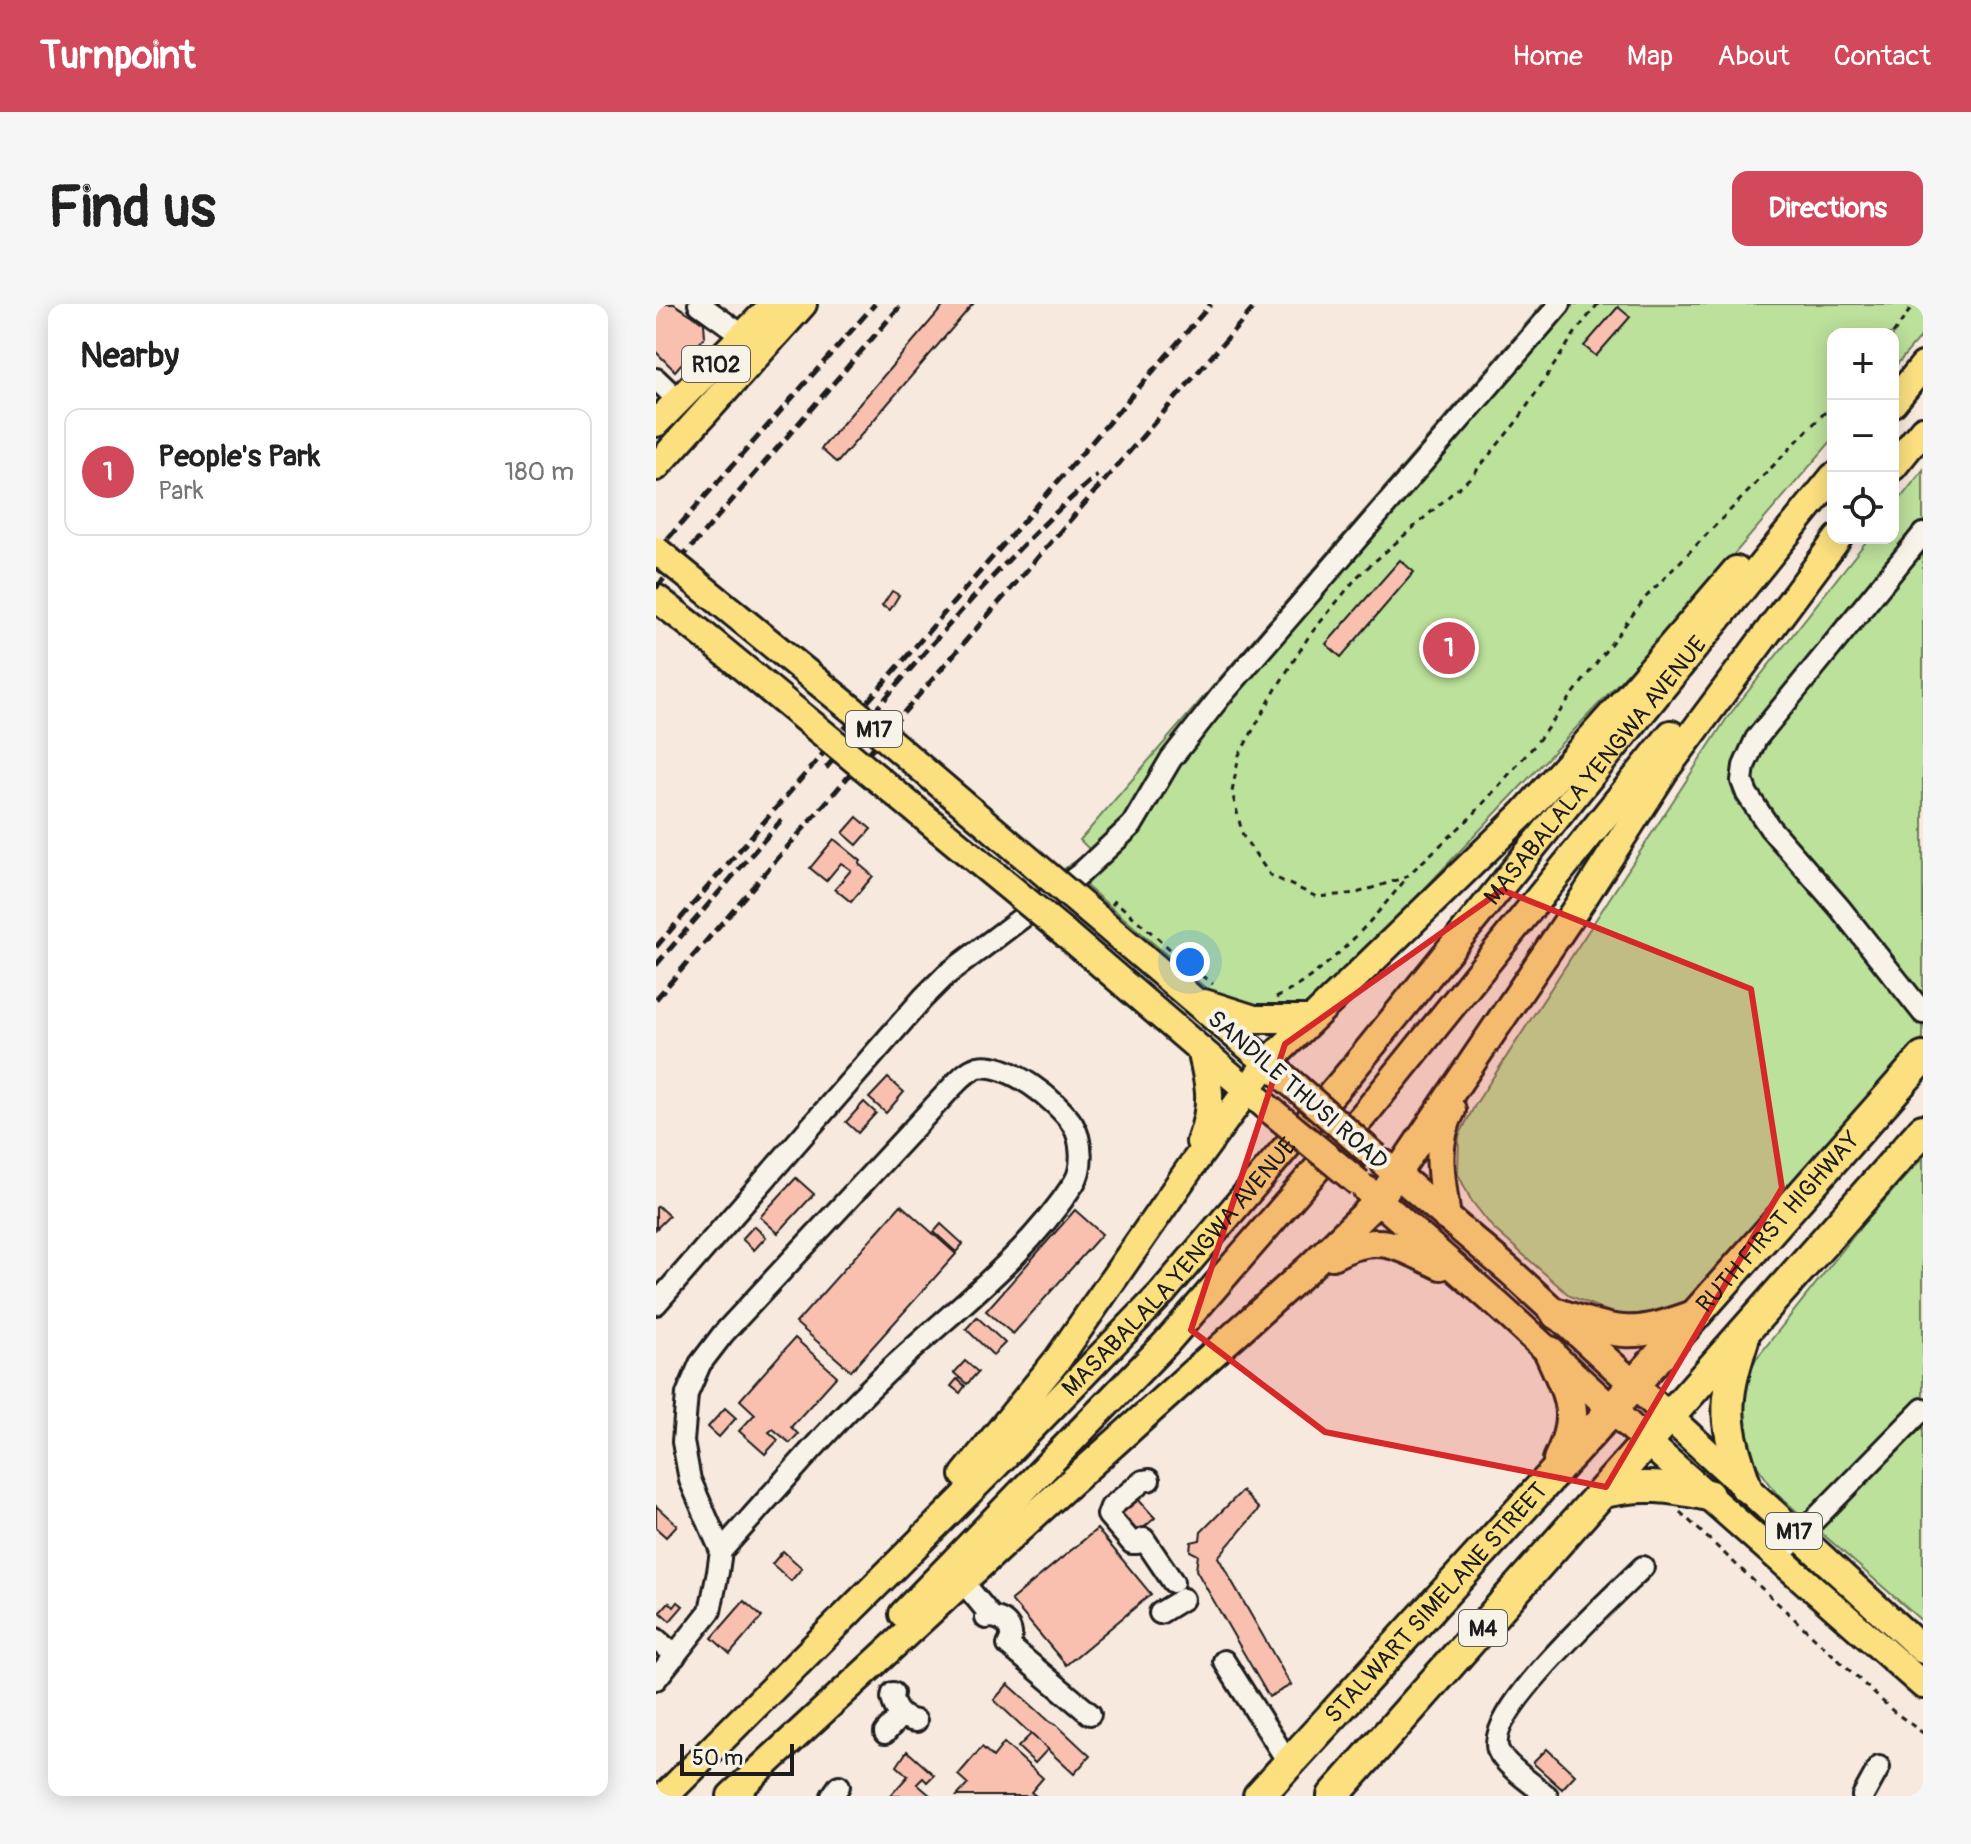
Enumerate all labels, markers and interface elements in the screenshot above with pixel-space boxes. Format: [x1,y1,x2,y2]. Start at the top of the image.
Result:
text: Turnpoint [40,32,195,80]
text: Home [1512,39,1583,74]
text: Map [1627,39,1673,74]
text: About [1717,39,1790,74]
text: Contact [1834,39,1931,74]
button: Directions [1732,171,1923,246]
text: Find us [48,174,216,243]
map controls [1827,328,1899,544]
button: + [1827,328,1899,400]
text: Nearby [80,335,179,378]
road number: R102 [682,346,750,382]
button: − [1827,400,1899,472]
text: People's Park [158,438,320,475]
text: 1 [103,456,113,488]
text: 180 m [504,456,574,488]
button: locate [1827,472,1899,544]
text: Park [158,475,204,507]
pin: 1 [1423,618,1475,678]
street label: MASABALALA YENGWA AVENUE [1478,630,1713,911]
road number: M17 [846,711,902,747]
your location [1170,942,1210,982]
street label: SANDILE THUSI ROAD [1202,1004,1394,1176]
street label: RUTH FIRST HIGHWAY [1690,1125,1866,1319]
street label: MASABALALA YENGWA AVENUE [1056,1132,1303,1403]
street label: STALWART SIMELANE STREET [1319,1477,1553,1729]
road number: M17 [1766,1513,1822,1549]
road number: M4 [1459,1610,1507,1646]
scale bar [680,1740,794,1776]
text: 50 m [692,1744,743,1772]

